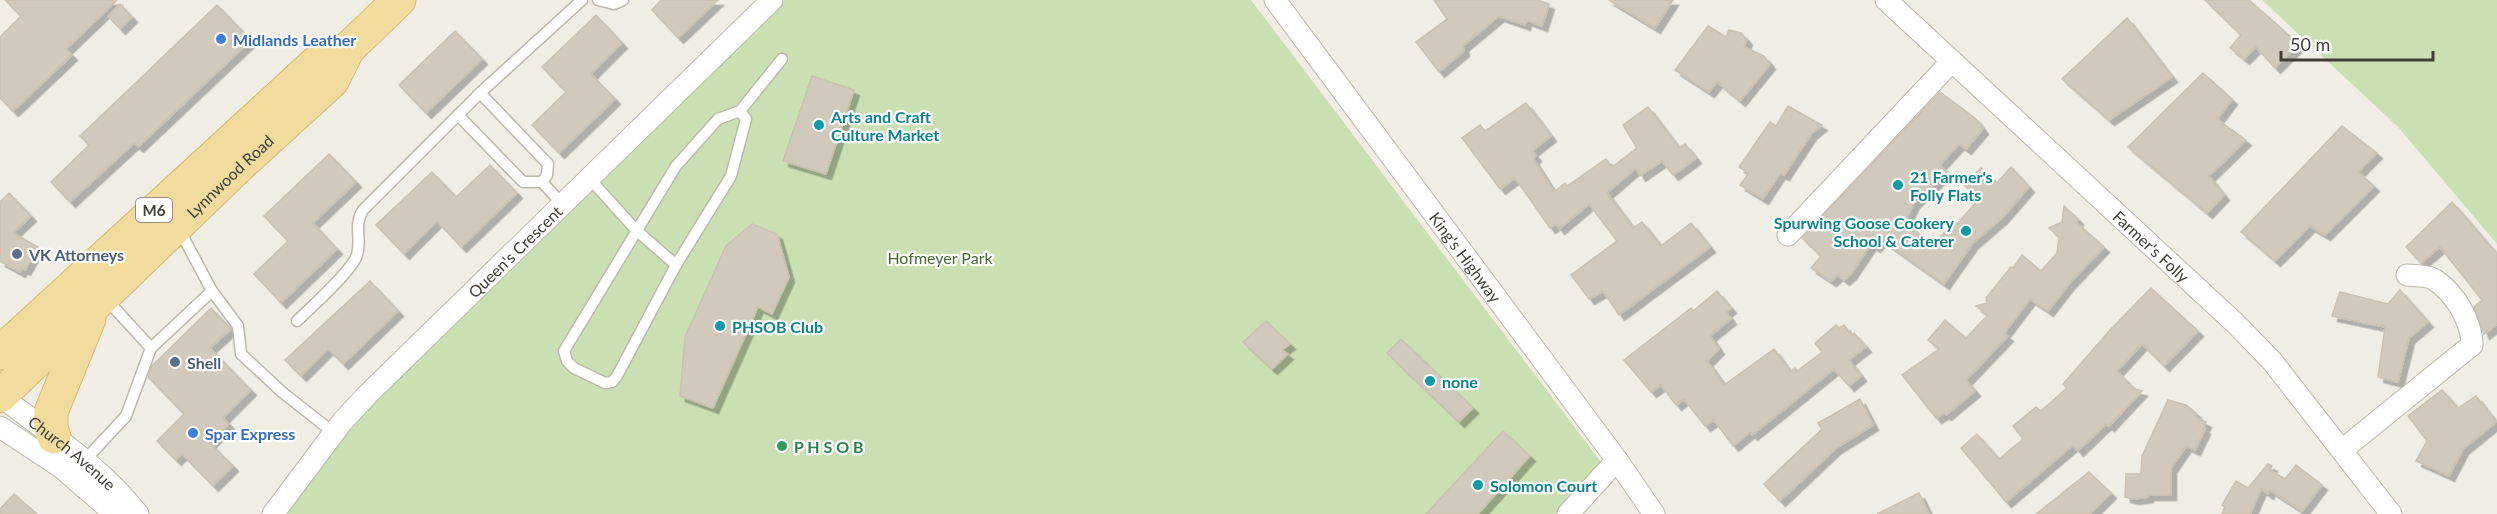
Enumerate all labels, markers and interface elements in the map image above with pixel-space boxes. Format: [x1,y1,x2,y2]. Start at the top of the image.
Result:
scale bar [2281,24,2432,62]
place label: Midlands Leather [233,30,356,49]
marker: Midlands Leather [214,32,228,46]
text: 50 m [2290,33,2330,55]
place label: Arts and Craft Culture Market [830,107,939,144]
marker: Arts and Craft Culture Market [812,118,826,132]
street label: Lynnwood Road [182,130,277,221]
place label: 21 Farmer's Folly Flats [1910,167,1993,204]
marker: 21 Farmer's Folly Flats [1891,178,1905,192]
road number: M6 [136,198,172,222]
street label: Queen's Crescent [464,201,566,301]
street label: Farmer's Folly [2110,206,2194,286]
street label: King's Highway [1426,208,1506,306]
place label: Spurwing Goose Cookery School & Caterer [1774,213,1955,250]
marker: Spurwing Goose Cookery School & Caterer [1959,224,1973,238]
place label: VK Attorneys [28,245,124,264]
marker: VK Attorneys [10,247,24,261]
park label: Hofmeyer Park [887,248,993,267]
place label: PHSOB Club [732,317,823,336]
marker: PHSOB Club [713,319,727,333]
place label: Shell [187,353,221,372]
marker: Shell [168,355,182,369]
place label: none [1442,372,1478,391]
marker: none [1423,374,1437,388]
street label: Church Avenue [25,411,120,494]
place label: Spar Express [205,424,295,443]
marker: Spar Express [186,426,200,440]
place label: P H S O B [794,437,864,456]
marker: P H S O B [775,439,789,453]
place label: Solomon Court [1490,476,1597,495]
marker: Solomon Court [1471,478,1485,492]

